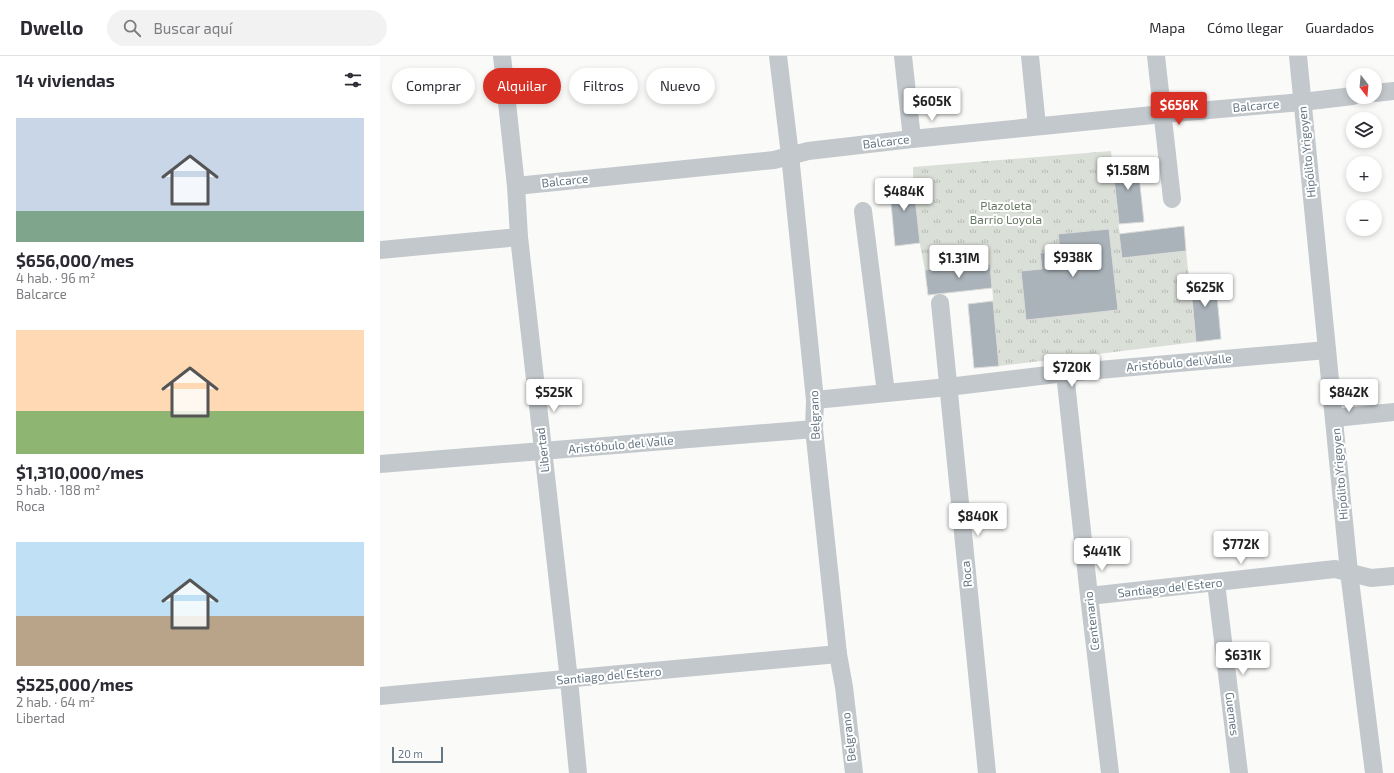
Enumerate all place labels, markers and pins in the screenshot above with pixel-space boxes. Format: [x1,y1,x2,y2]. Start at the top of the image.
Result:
pin: $605K [904,88,960,122]
pin: $656K [1151,92,1207,126]
pin: $1.58M [1095,157,1161,191]
pin: $484K [876,178,932,212]
pin: $938K [1045,244,1101,278]
pin: $1.31M [926,245,992,279]
pin: $625K [1177,274,1233,308]
pin: $720K [1044,354,1100,388]
pin: $525K [526,379,582,413]
pin: $842K [1321,379,1377,413]
pin: $840K [950,503,1006,537]
pin: $772K [1213,531,1269,565]
pin: $441K [1074,538,1130,572]
pin: $631K [1215,642,1271,676]

